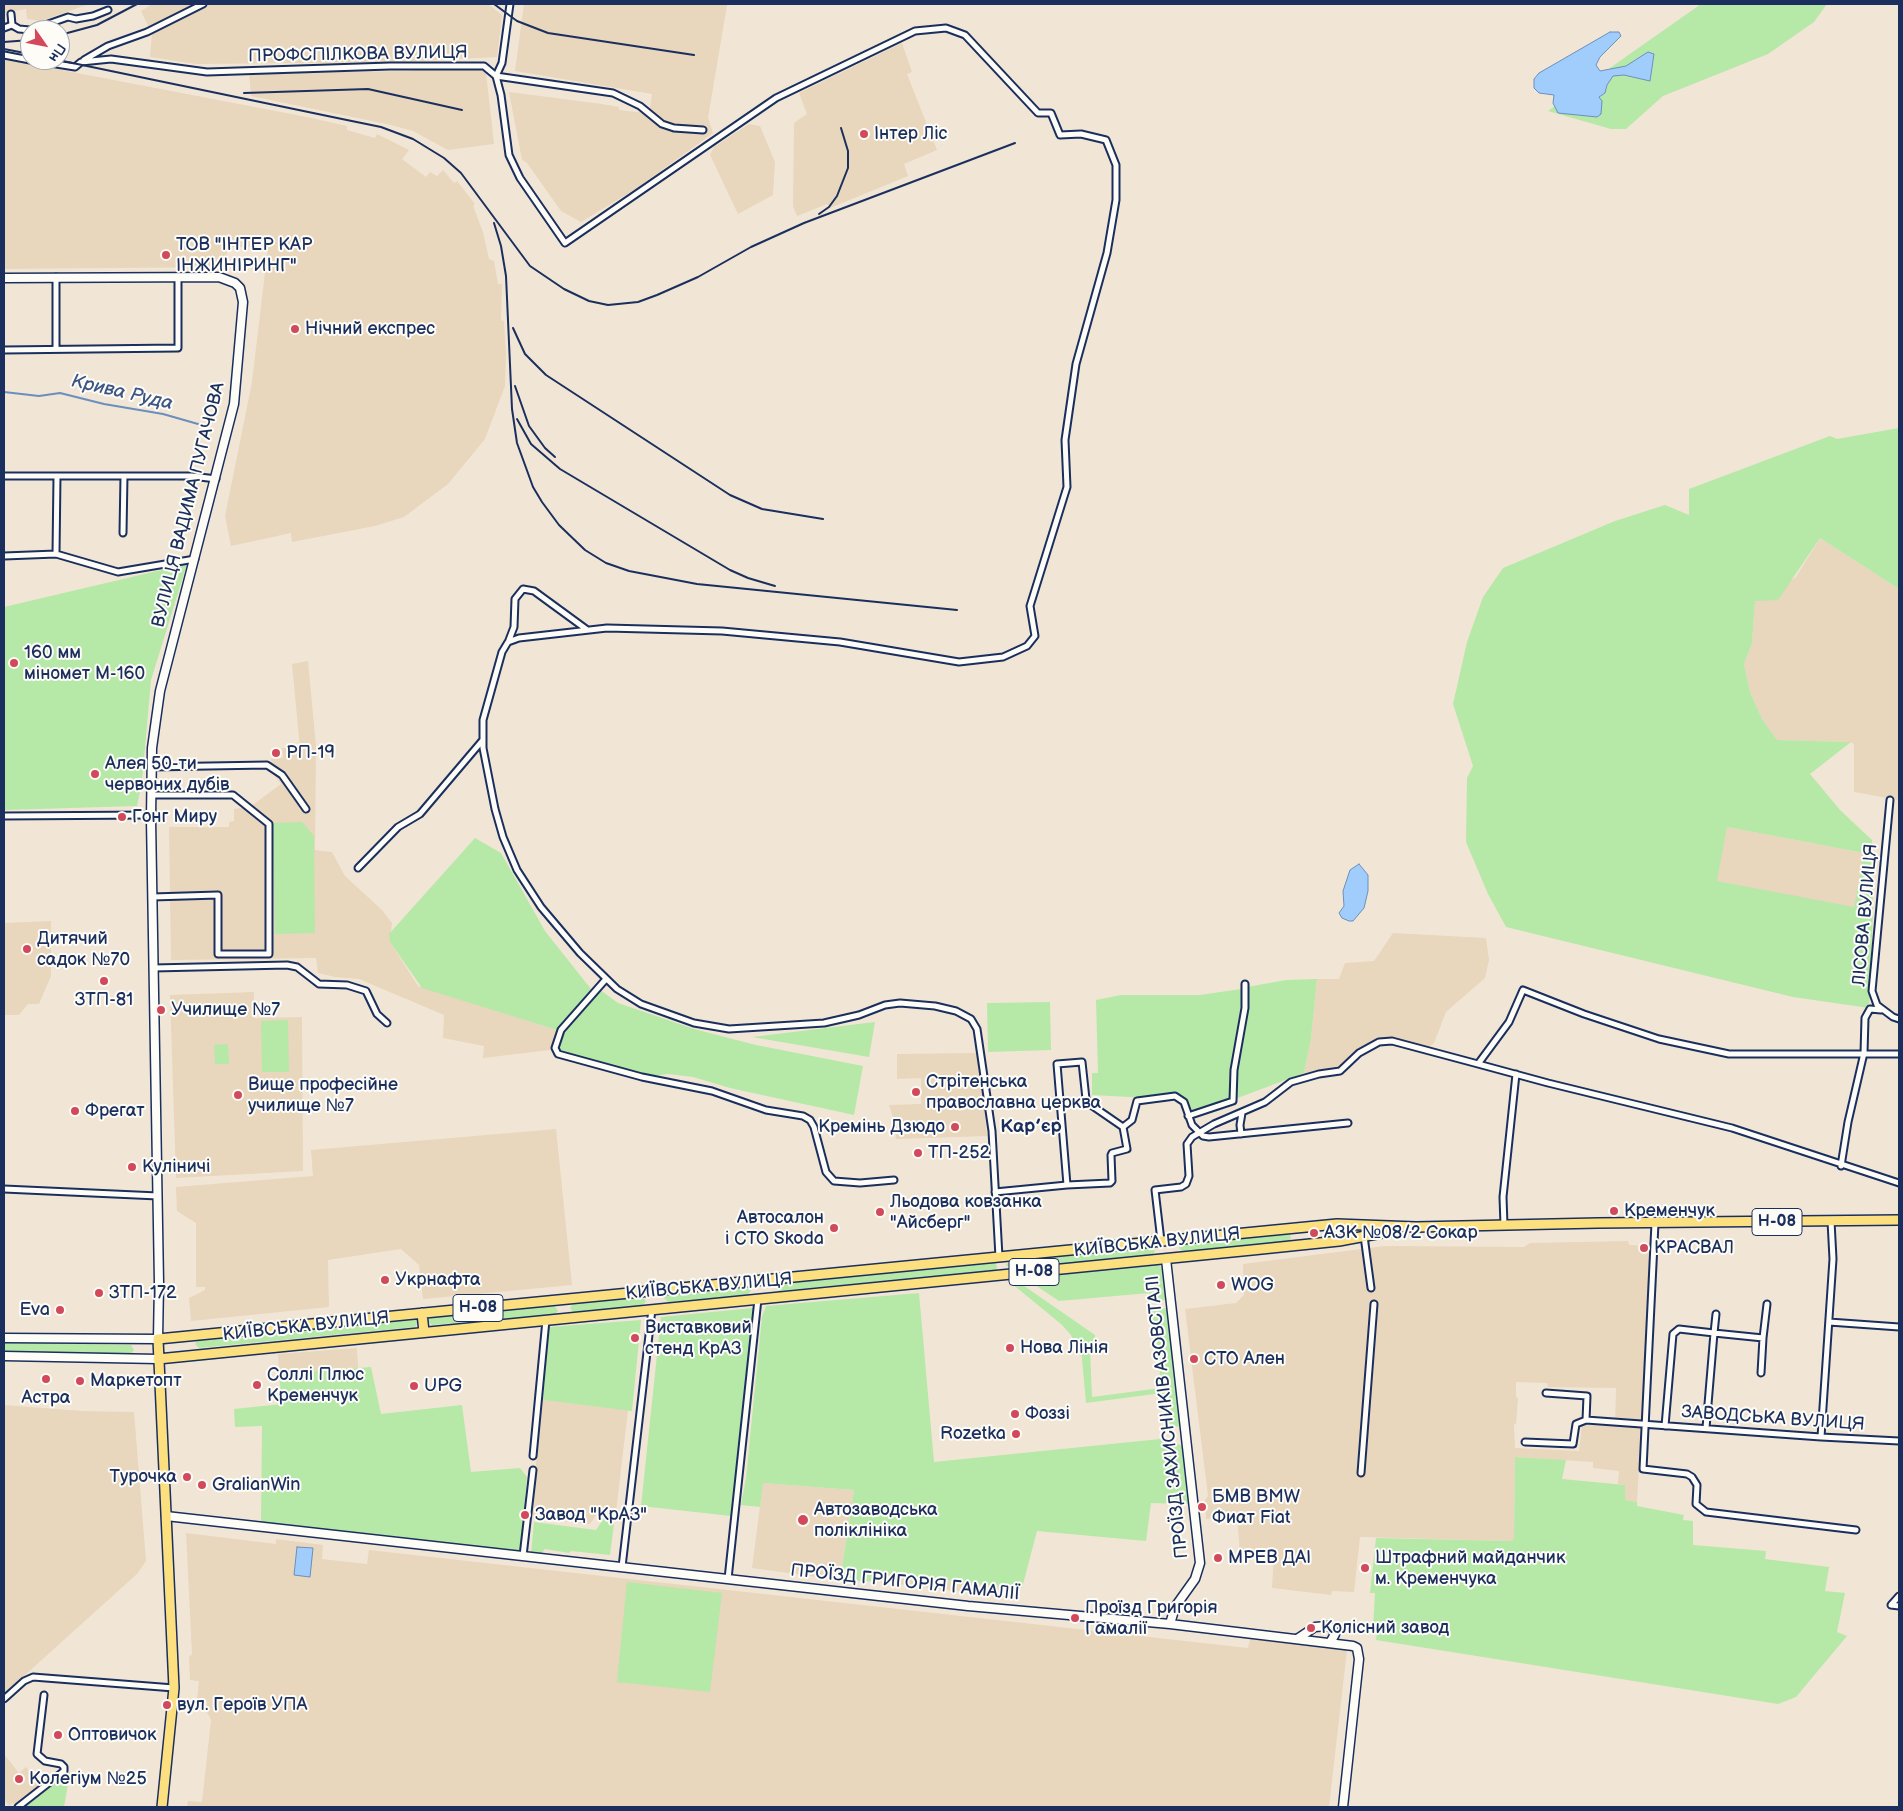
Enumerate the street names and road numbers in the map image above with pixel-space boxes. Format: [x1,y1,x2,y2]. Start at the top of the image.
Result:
street label: ПРОФСПІЛКОВА ВУЛИЦЯ [248,42,468,68]
street label: ВУЛИЦЯ ВАДИМА ПУГАЧОВА [148,380,230,630]
street label: ЛІСОВА ВУЛИЦЯ [1849,843,1883,987]
road number: Н-08 [1752,1208,1802,1236]
street label: КИЇВСЬКА ВУЛИЦЯ [1073,1224,1241,1262]
road number: Н-08 [1009,1258,1059,1286]
street label: КИЇВСЬКА ВУЛИЦЯ [625,1269,793,1305]
street label: ПРОЇЗД ЗАХИСНИКІВ АЗОВСТАЛІ [1142,1274,1194,1560]
road number: Н-08 [453,1295,503,1322]
street label: КИЇВСЬКА ВУЛИЦЯ [222,1308,390,1346]
street label: ЗАВОДСЬКА ВУЛИЦЯ [1681,1402,1865,1436]
street label: ПРОЇЗД ГРИГОРІЯ ГАМАЛІЇ [789,1560,1021,1606]

